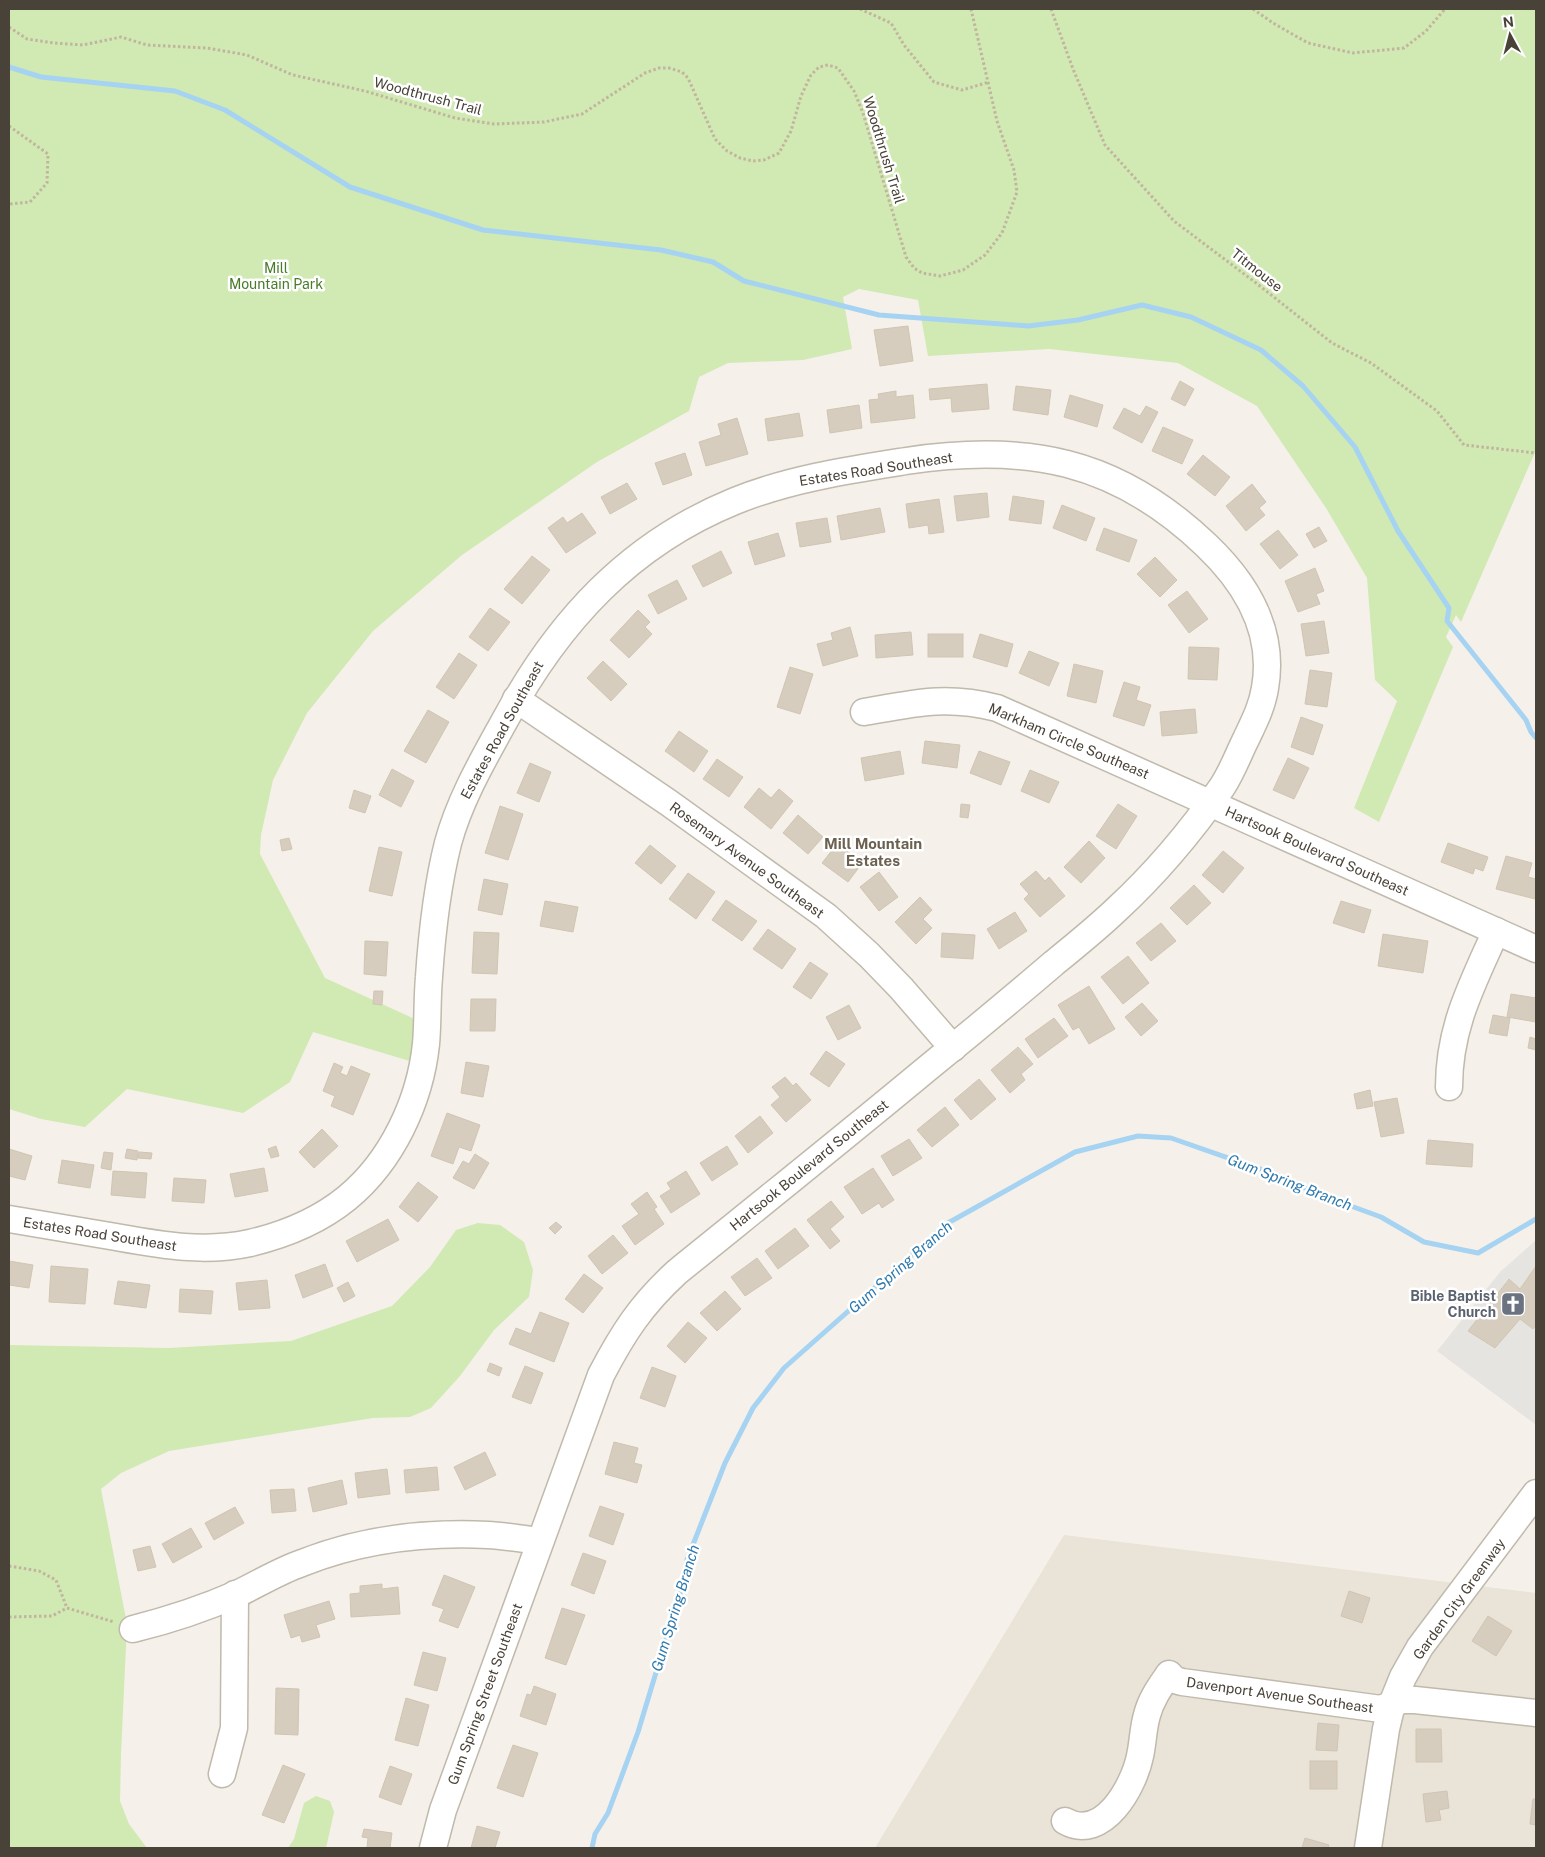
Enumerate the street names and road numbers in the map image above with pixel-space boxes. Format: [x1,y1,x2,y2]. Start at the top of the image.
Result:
street label: Woodthrush Trail [372,74,484,118]
street label: Woodthrush Trail [860,94,908,206]
street label: Titmouse [1228,245,1286,295]
street label: Estates Road Southeast [798,449,954,489]
street label: Estates Road Southeast [457,658,547,802]
street label: Markham Circle Southeast [986,700,1152,782]
street label: Rosemary Avenue Southeast [667,799,827,921]
street label: Hartsook Boulevard Southeast [1223,803,1411,899]
street label: Hartsook Boulevard Southeast [727,1096,891,1234]
street label: Estates Road Southeast [22,1214,178,1254]
street label: Garden City Greenway [1410,1535,1509,1663]
street label: Gum Spring Street Southeast [445,1601,525,1787]
street label: Davenport Avenue Southeast [1185,1674,1375,1716]

